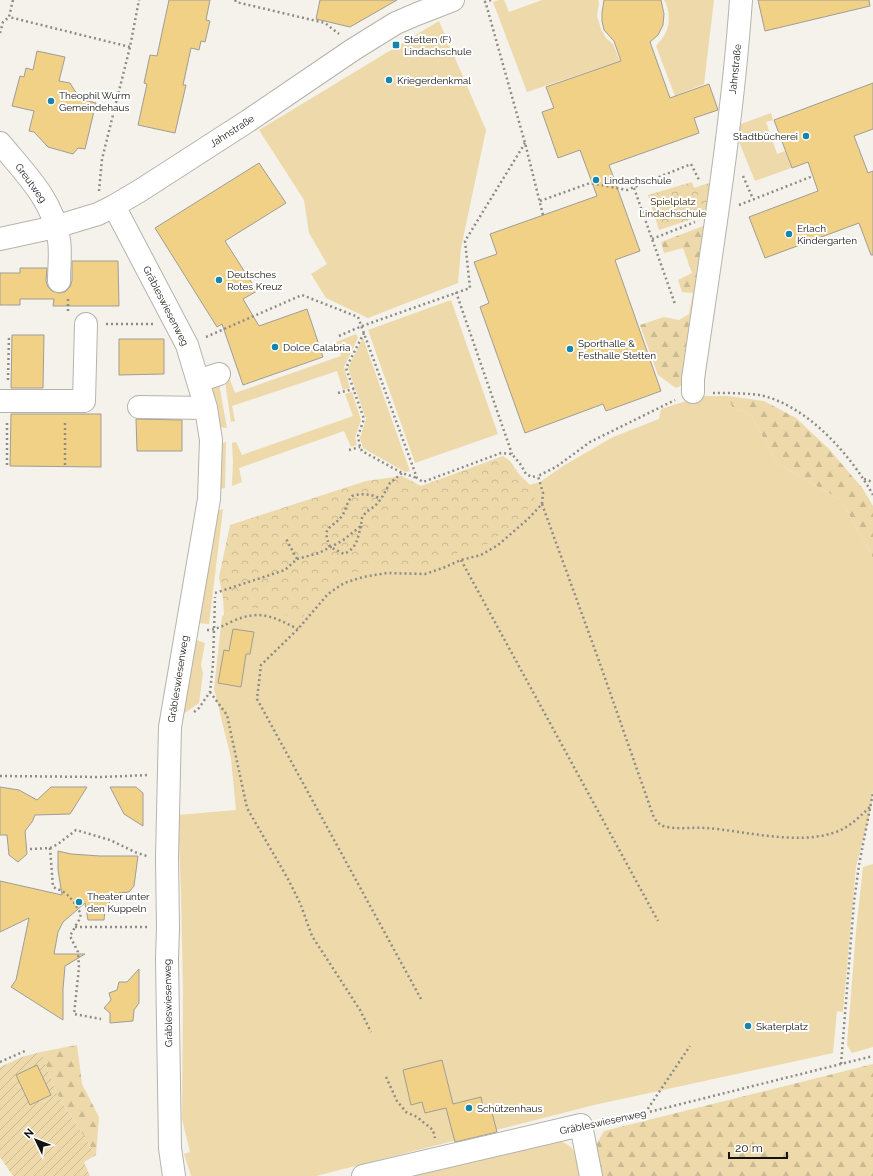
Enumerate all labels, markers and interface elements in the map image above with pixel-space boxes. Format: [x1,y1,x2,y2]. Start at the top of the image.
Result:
place label: Stetten (F) Lindachschule [404,34,472,57]
marker: Stetten (F) Lindachschule [391,40,401,50]
street label: Jahnstraße [727,43,743,95]
marker: Kriegerdenkmal [384,75,394,85]
place label: Kriegerdenkmal [397,75,471,86]
place label: Theophil Wurm Gemeindehaus [59,90,130,113]
marker: Theophil Wurm Gemeindehaus [46,96,56,106]
street label: Jahnstraße [208,113,256,149]
place label: Stadtbücherei [733,131,798,142]
marker: Stadtbücherei [801,131,811,141]
street label: Greutweg [13,161,49,205]
marker: Lindachschule [591,175,601,185]
place label: Lindachschule [604,175,672,186]
park label: Spielplatz Lindachschule [639,196,707,219]
place label: Erlach Kindergarten [797,223,857,246]
marker: Erlach Kindergarten [784,229,794,239]
street label: Gräbleswiesenweg [141,264,191,348]
place label: Deutsches Rotes Kreuz [227,269,282,292]
marker: Deutsches Rotes Kreuz [214,275,224,285]
place label: Sporthalle & Festhalle Stetten [578,338,656,361]
marker: Dolce Calabria [270,342,280,352]
place label: Dolce Calabria [283,342,350,353]
marker: Sporthalle & Festhalle Stetten [565,344,575,354]
street label: Gräbleswiesenweg [166,635,190,723]
place label: Theater unter den Kuppeln [87,891,150,914]
marker: Theater unter den Kuppeln [74,897,84,907]
street label: Gräbleswiesenweg [162,959,174,1047]
marker: Skaterplatz [743,1021,753,1031]
place label: Skaterplatz [756,1021,808,1032]
marker: Schützenhaus [464,1103,474,1113]
place label: Schützenhaus [477,1103,542,1114]
street label: Gräbleswiesenweg [559,1107,647,1137]
north arrow [16,1120,56,1160]
text: N [21,1126,37,1141]
scale bar [729,1134,787,1160]
text: 20 m [735,1141,763,1155]

